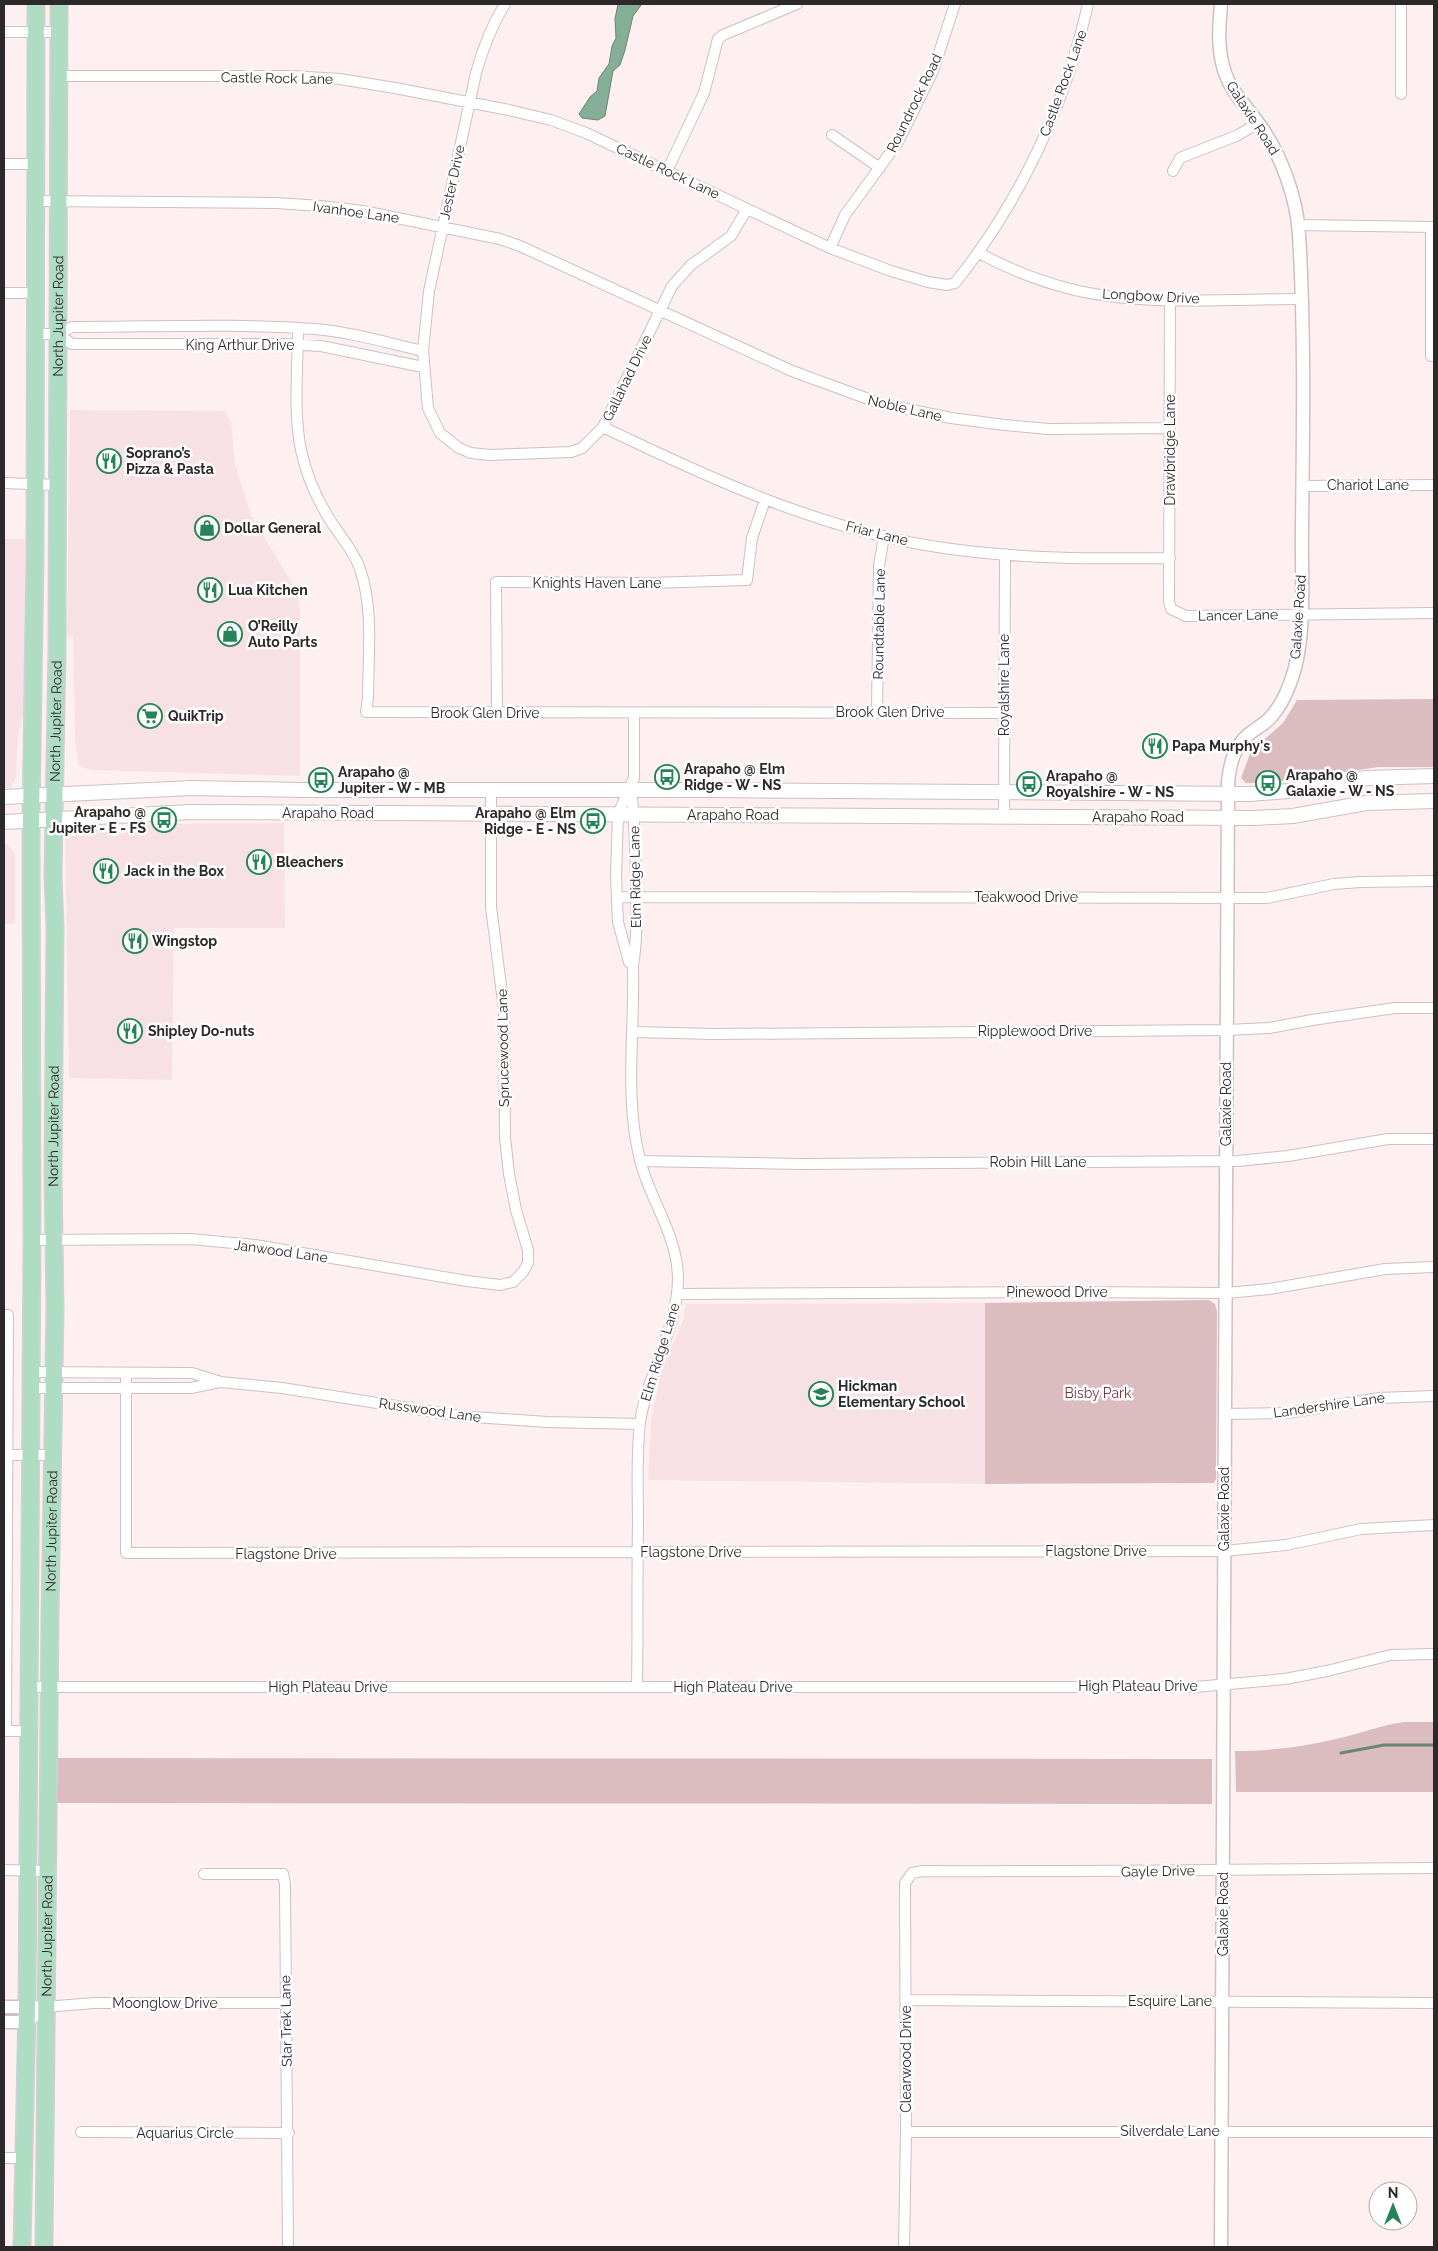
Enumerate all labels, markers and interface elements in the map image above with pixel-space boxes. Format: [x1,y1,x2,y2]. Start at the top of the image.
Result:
street label: Castle Rock Lane [1036,27,1090,139]
street label: Roundrock Road [883,51,945,155]
street label: Castle Rock Lane [221,69,333,87]
street label: Galaxie Road [1223,78,1283,158]
street label: Castle Rock Lane [614,140,722,202]
street label: Jester Drive [436,143,468,221]
street label: Ivanhoe Lane [312,198,400,226]
street label: North Jupiter Road [50,255,66,377]
street label: Longbow Drive [1102,285,1200,307]
street label: Gallahad Drive [599,332,655,424]
street label: King Arthur Drive [185,337,295,353]
street label: Noble Lane [866,392,944,424]
street label: Drawbridge Lane [1162,394,1178,506]
place label: Soprano’s Pizza & Pasta [126,445,214,477]
restaurant icon: Soprano’s Pizza & Pasta [96,448,122,474]
street label: Chariot Lane [1327,477,1409,493]
shop icon: Dollar General [194,515,220,541]
street label: Friar Lane [844,518,910,548]
place label: Dollar General [224,520,322,536]
street label: Roundtable Lane [870,568,888,680]
street label: Galaxie Road [1287,574,1309,660]
street label: Knights Haven Lane [533,575,661,591]
restaurant icon: Lua Kitchen [197,577,223,603]
place label: Lua Kitchen [228,582,308,598]
street label: Lancer Lane [1198,606,1278,624]
place label: O’Reilly Auto Parts [248,618,317,650]
shop icon: O’Reilly Auto Parts [217,621,243,647]
street label: Royalshire Lane [996,634,1012,736]
street label: North Jupiter Road [47,660,65,782]
supermarket icon: QuikTrip [137,703,163,729]
street label: Brook Glen Drive [836,704,944,720]
street label: Brook Glen Drive [431,705,539,721]
place label: QuikTrip [168,708,224,724]
restaurant icon: Papa Murphy's [1142,733,1168,759]
place label: Papa Murphy's [1172,738,1270,754]
place label: Arapaho @ Elm Ridge - W - NS [684,761,785,793]
place label: Arapaho @ Jupiter - W - MB [338,764,446,796]
bus stop icon: Arapaho @ Elm Ridge - W - NS [654,764,680,790]
bus stop icon: Arapaho @ Jupiter - W - MB [308,767,334,793]
place label: Arapaho @ Galaxie - W - NS [1286,767,1395,799]
place label: Arapaho @ Royalshire - W - NS [1046,768,1174,800]
bus stop icon: Arapaho @ Galaxie - W - NS [1255,770,1281,796]
bus stop icon: Arapaho @ Royalshire - W - NS [1016,771,1042,797]
place label: Arapaho @ Jupiter - E - FS [49,804,146,836]
street label: Arapaho Road [282,805,374,821]
place label: Arapaho @ Elm Ridge - E - NS [475,805,576,837]
bus stop icon: Arapaho @ Jupiter - E - FS [151,807,177,833]
street label: Arapaho Road [687,807,779,823]
bus stop icon: Arapaho @ Elm Ridge - E - NS [580,808,606,834]
street label: Arapaho Road [1092,809,1184,825]
street label: Elm Ridge Lane [626,826,644,928]
restaurant icon: Bleachers [246,849,272,875]
place label: Bleachers [276,854,344,870]
restaurant icon: Jack in the Box [93,858,119,884]
place label: Jack in the Box [124,863,224,879]
street label: Teakwood Drive [974,889,1078,905]
restaurant icon: Wingstop [122,928,148,954]
place label: Wingstop [152,933,217,949]
street label: Sprucewood Lane [494,989,512,1107]
restaurant icon: Shipley Do-nuts [117,1018,143,1044]
place label: Shipley Do-nuts [148,1023,255,1039]
street label: Ripplewood Drive [978,1023,1092,1039]
street label: Galaxie Road [1218,1062,1234,1146]
street label: North Jupiter Road [45,1065,62,1187]
street label: Robin Hill Lane [990,1154,1086,1170]
street label: Janwood Lane [233,1237,329,1265]
street label: Pinewood Drive [1006,1284,1108,1300]
street label: Elm Ridge Lane [637,1301,683,1403]
place label: Hickman Elementary School [838,1378,966,1410]
school or university icon: Hickman Elementary School [808,1381,834,1407]
park label: Bisby Park [1065,1385,1132,1401]
street label: Landershire Lane [1272,1389,1386,1421]
street label: Russwood Lane [378,1395,482,1425]
street label: Galaxie Road [1216,1467,1232,1551]
street label: North Jupiter Road [42,1470,60,1592]
street label: Flagstone Drive [1045,1543,1147,1559]
street label: Flagstone Drive [640,1544,742,1560]
street label: Flagstone Drive [235,1546,337,1562]
street label: High Plateau Drive [1078,1678,1198,1694]
street label: High Plateau Drive [268,1679,388,1695]
street label: High Plateau Drive [673,1679,793,1695]
street label: Gayle Drive [1121,1862,1195,1880]
street label: Galaxie Road [1215,1872,1231,1956]
street label: North Jupiter Road [38,1875,56,1997]
street label: Star Trek Lane [277,1975,295,2067]
street label: Esquire Lane [1128,1993,1212,2009]
street label: Moonglow Drive [112,1995,218,2011]
street label: Clearwood Drive [898,2005,914,2113]
street label: Silverdale Lane [1120,2123,1220,2139]
street label: Aquarius Circle [136,2125,234,2141]
north arrow [1368,2181,1418,2231]
text: N [1388,2185,1398,2201]

